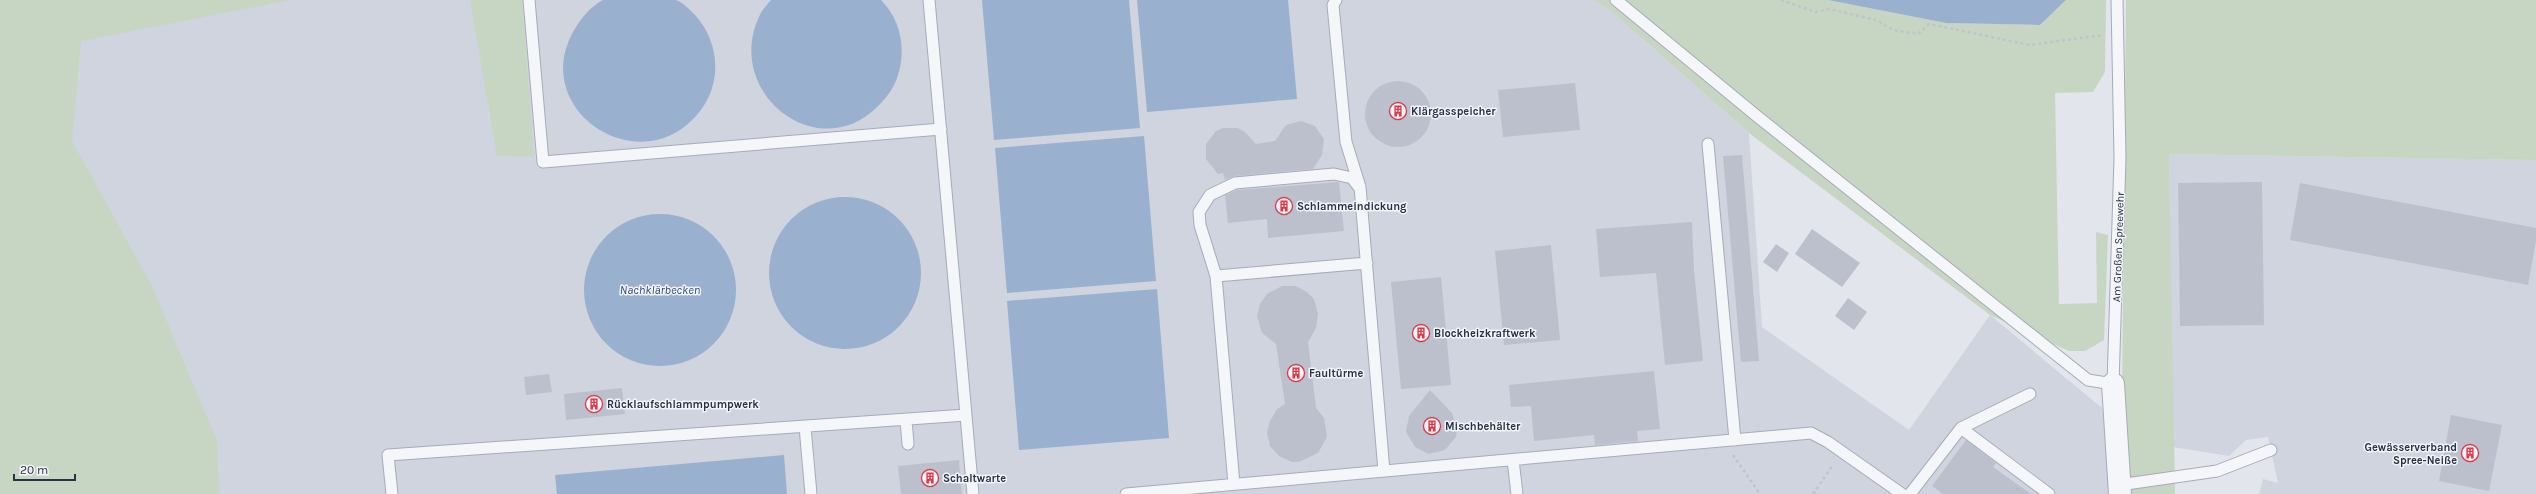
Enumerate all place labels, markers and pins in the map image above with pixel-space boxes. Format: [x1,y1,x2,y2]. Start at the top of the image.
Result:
building icon: Klärgasspeicher [1388,101,1408,121]
place label: Klärgasspeicher [1411,105,1496,118]
building icon: Schlammeindickung [1274,196,1294,216]
place label: Schlammeindickung [1297,200,1407,213]
building icon: Blockheizkraftwerk [1411,323,1431,343]
place label: Blockheizkraftwerk [1434,327,1536,340]
building icon: Faultürme [1286,363,1306,383]
place label: Faultürme [1309,367,1363,380]
building icon: Rücklaufschlammpumpwerk [584,394,604,414]
place label: Rücklaufschlammpumpwerk [607,398,759,411]
building icon: Mischbehälter [1422,416,1442,436]
place label: Mischbehälter [1445,420,1521,433]
place label: Gewässerverband Spree-Neiße [2365,441,2457,467]
building icon: Gewässerverband Spree-Neiße [2460,443,2480,463]
building icon: Schaltwarte [920,468,940,488]
place label: Schaltwarte [943,472,1006,485]

